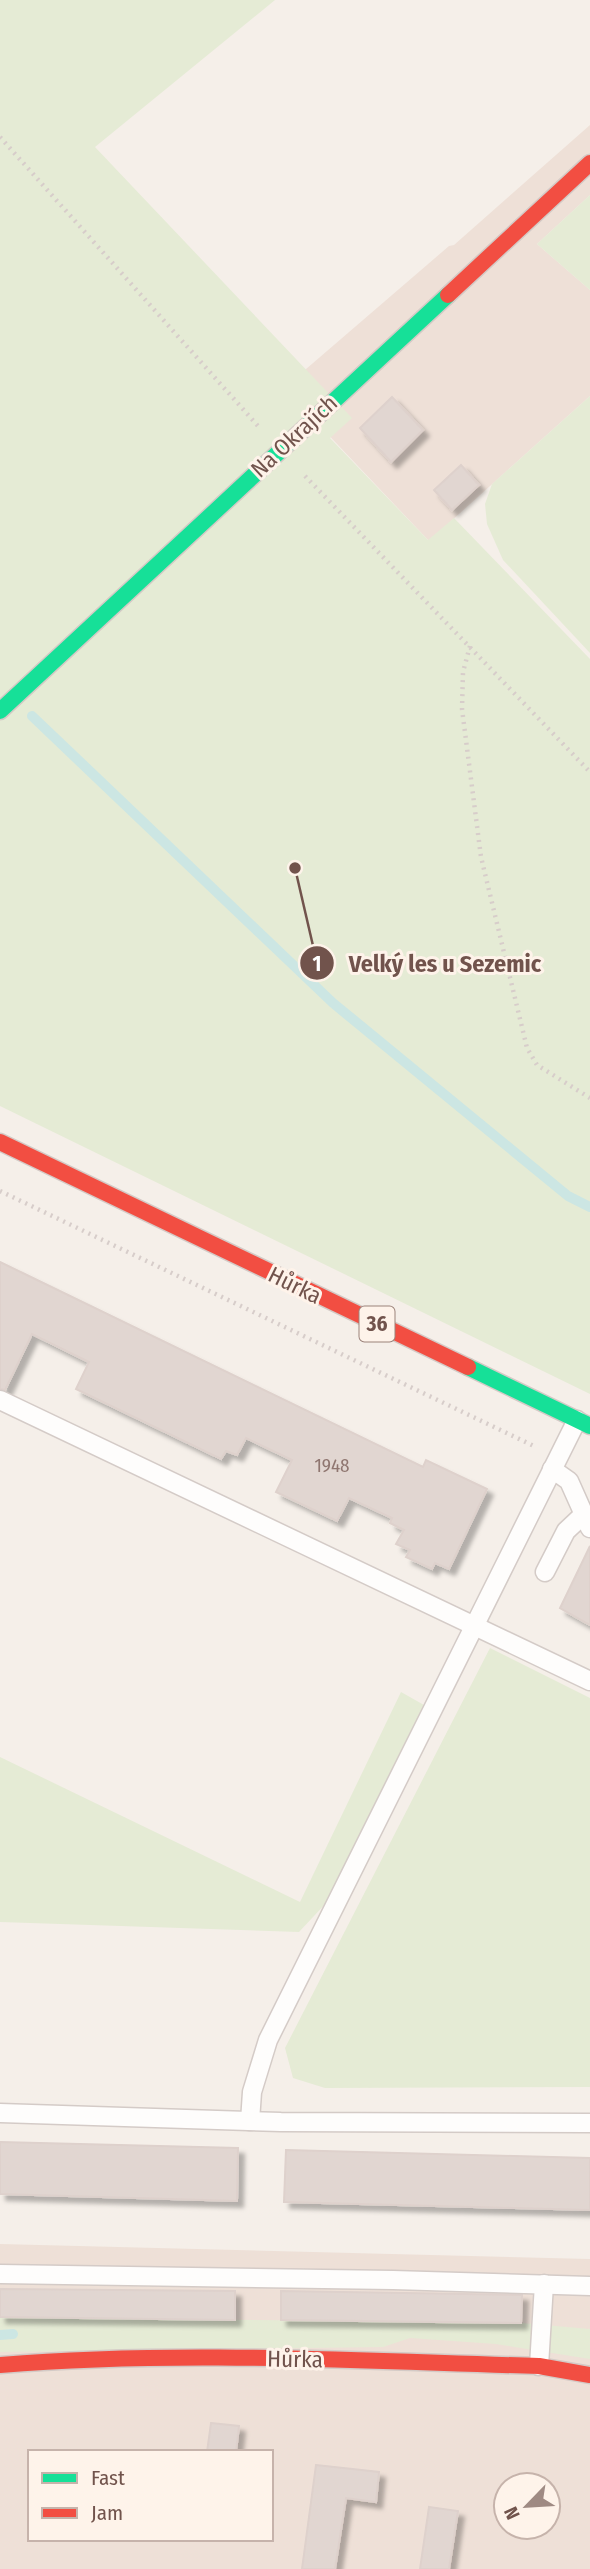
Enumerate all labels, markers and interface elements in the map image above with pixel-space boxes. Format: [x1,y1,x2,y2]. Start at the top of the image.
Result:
street label: Na Okrajích [245,389,343,483]
callout: Velký les u Sezemic [299,941,555,986]
text: Velký les u Sezemic [348,950,542,978]
text: 1 [313,951,321,977]
street label: Hůrka [264,1260,326,1310]
road number: 36 [360,1306,394,1342]
house number: 1948 [314,1454,350,1477]
street label: Hůrka [267,2345,323,2373]
legend [28,2450,273,2541]
text: Fast [91,2465,125,2491]
north arrow [492,2471,562,2541]
text: Jam [91,2500,123,2526]
text: N [499,2503,525,2523]

